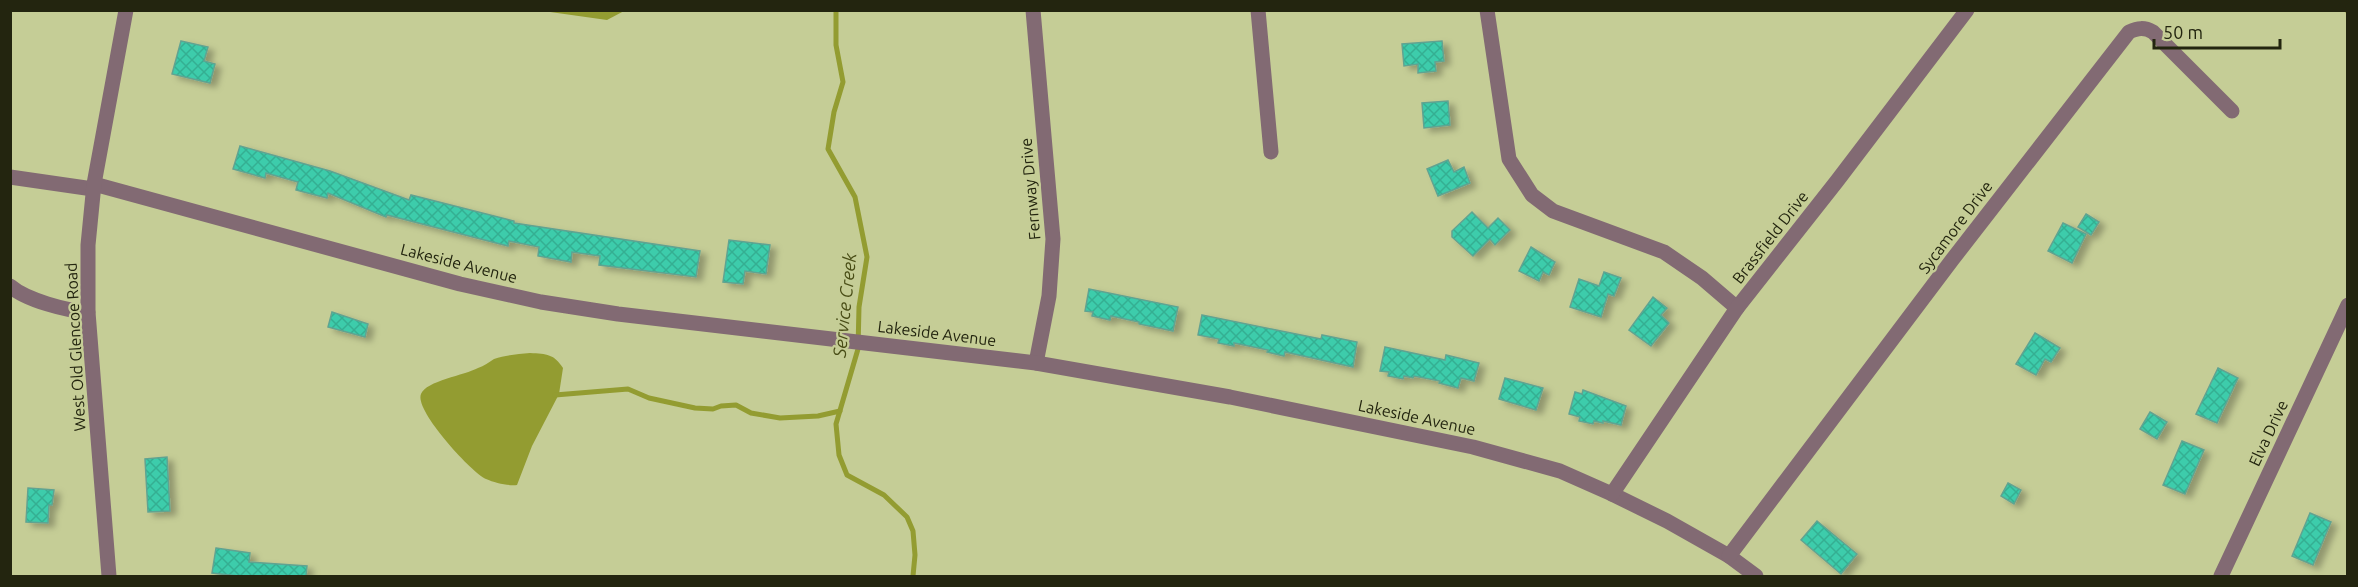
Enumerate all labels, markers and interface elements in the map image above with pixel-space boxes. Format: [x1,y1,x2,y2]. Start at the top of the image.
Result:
scale bar [2154,12,2280,50]
text: 50 m [2163,22,2203,42]
street label: Fernway Drive [1017,137,1043,241]
street label: Sycamore Drive [1914,177,1996,277]
street label: Brassfield Drive [1728,187,1812,287]
street label: Lakeside Avenue [399,240,519,286]
water label: Service Creek [828,251,860,359]
street label: West Old Glencoe Road [62,262,88,432]
street label: Lakeside Avenue [877,317,997,349]
street label: Lakeside Avenue [1357,396,1477,438]
street label: Elva Drive [2245,397,2291,469]

